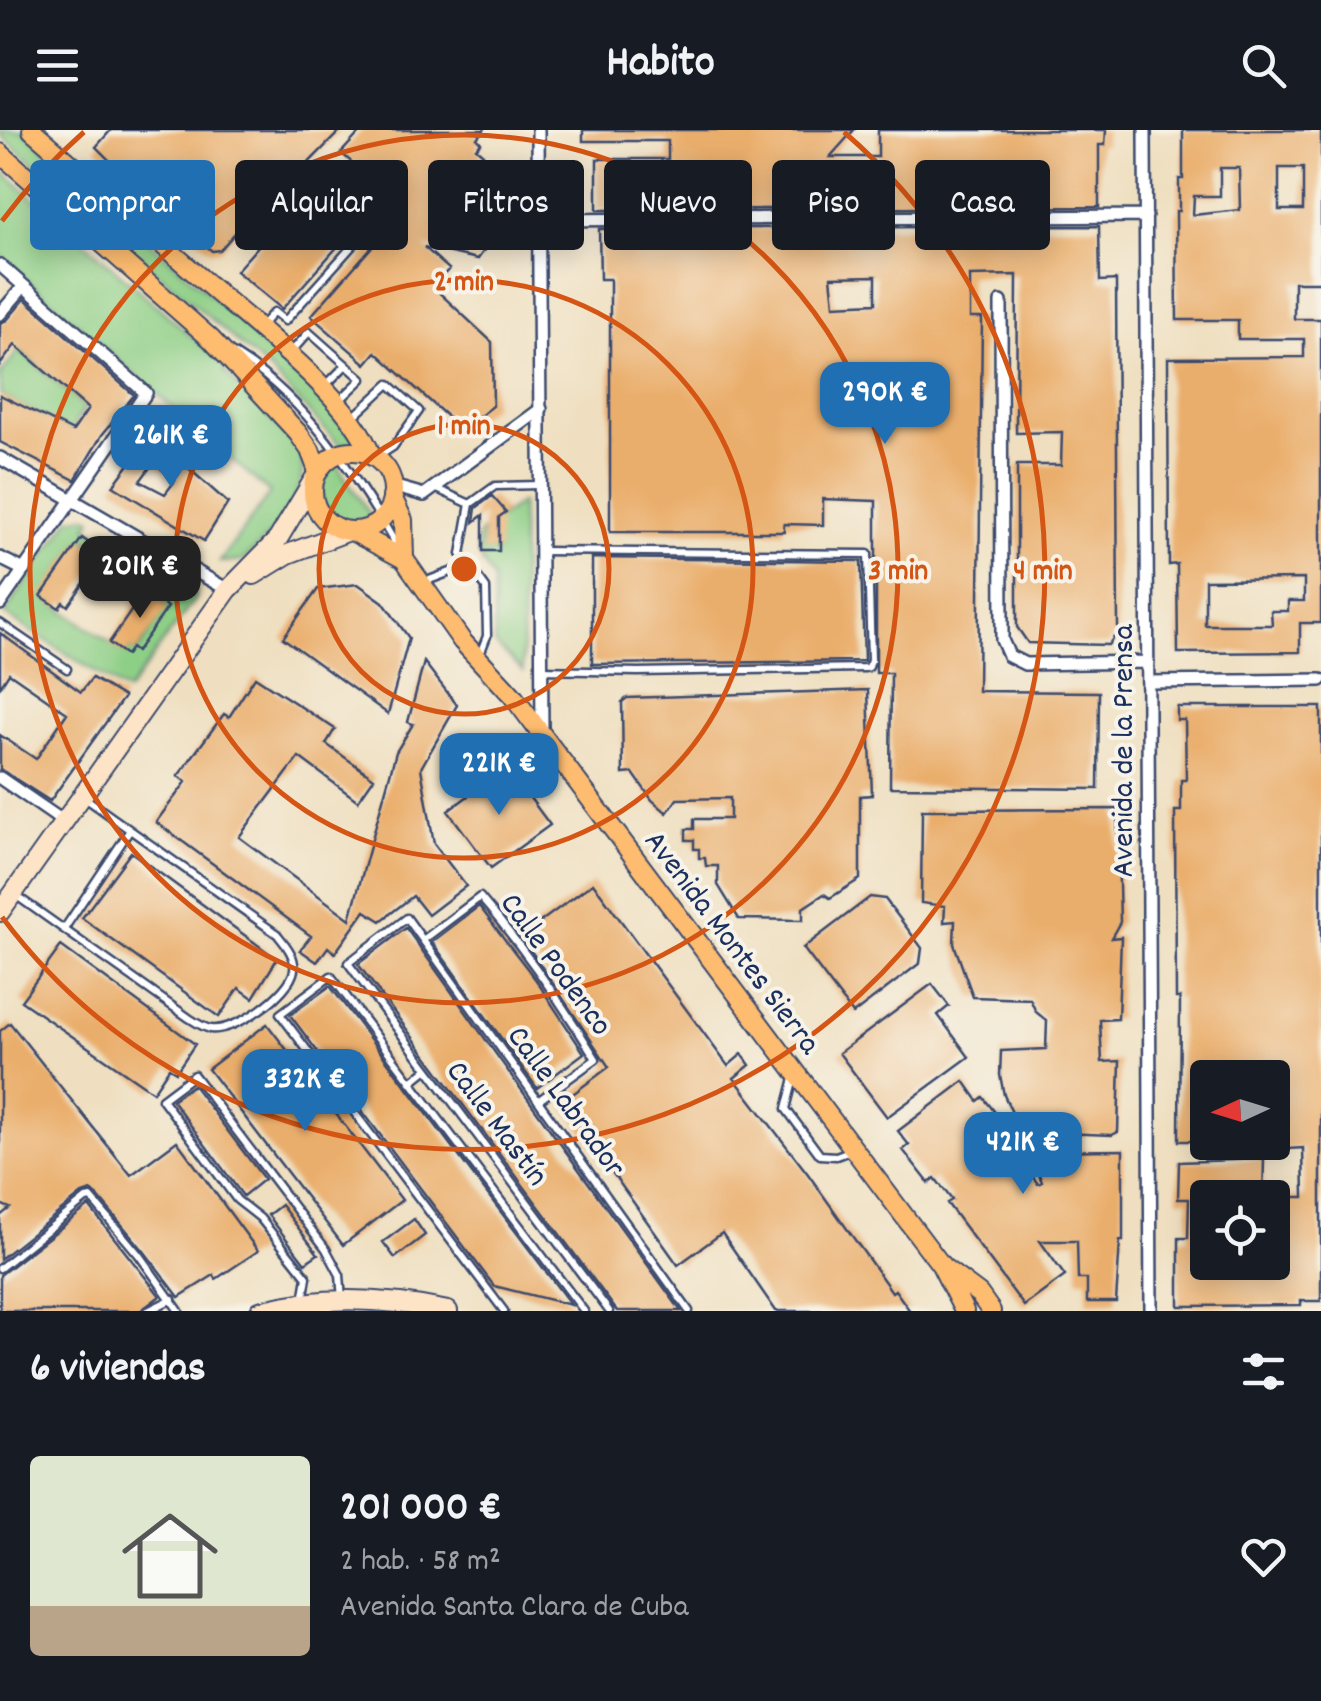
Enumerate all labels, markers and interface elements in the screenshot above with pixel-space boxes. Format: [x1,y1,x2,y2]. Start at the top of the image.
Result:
text: Habito [606,33,715,97]
icon: menu [30,38,85,93]
icon: search [1236,38,1291,93]
chip: Comprar [30,160,215,250]
chip: Alquilar [235,160,408,250]
chip: Filtros [428,160,584,250]
chip: Nuevo [604,160,752,250]
chip: Piso [772,160,895,250]
chip: Casa [915,160,1050,250]
text: 2 min [434,263,494,306]
pin: 290K € [804,362,966,447]
text: 290K € [842,371,928,417]
pin: 261K € [90,405,252,490]
text: 1 min [437,407,491,450]
text: 261K € [133,414,209,460]
pin: 201K € [59,536,221,621]
text: 201K € [101,545,179,591]
centre of rings [446,551,482,587]
text: 3 min [868,552,928,595]
text: 4 min [1013,552,1073,595]
street label: Avenida de la Prensa [1103,624,1149,878]
pin: 221K € [418,733,580,818]
text: 221K € [462,742,536,788]
street label: Avenida Montes Sierra [630,822,830,1067]
street label: Calle Podenco [486,885,622,1047]
street label: Calle Labrador [493,1018,635,1188]
pin: 332K € [224,1049,386,1134]
street label: Calle Mastín [432,1052,558,1198]
text: 332K € [264,1058,346,1104]
north arrow [1190,1060,1290,1160]
map controls [1190,1060,1290,1280]
pin: 421K € [942,1112,1104,1197]
text: 421K € [986,1121,1060,1167]
button: locate [1190,1180,1290,1280]
text: 6 viviendas [30,1341,206,1401]
icon: filters [1236,1344,1291,1399]
text: 201 000 € [340,1480,502,1540]
icon: home [110,1496,230,1616]
icon: heart [1236,1529,1291,1584]
text: 2 hab. · 58 m² [340,1540,501,1586]
text: Avenida Santa Clara de Cuba [340,1586,688,1632]

